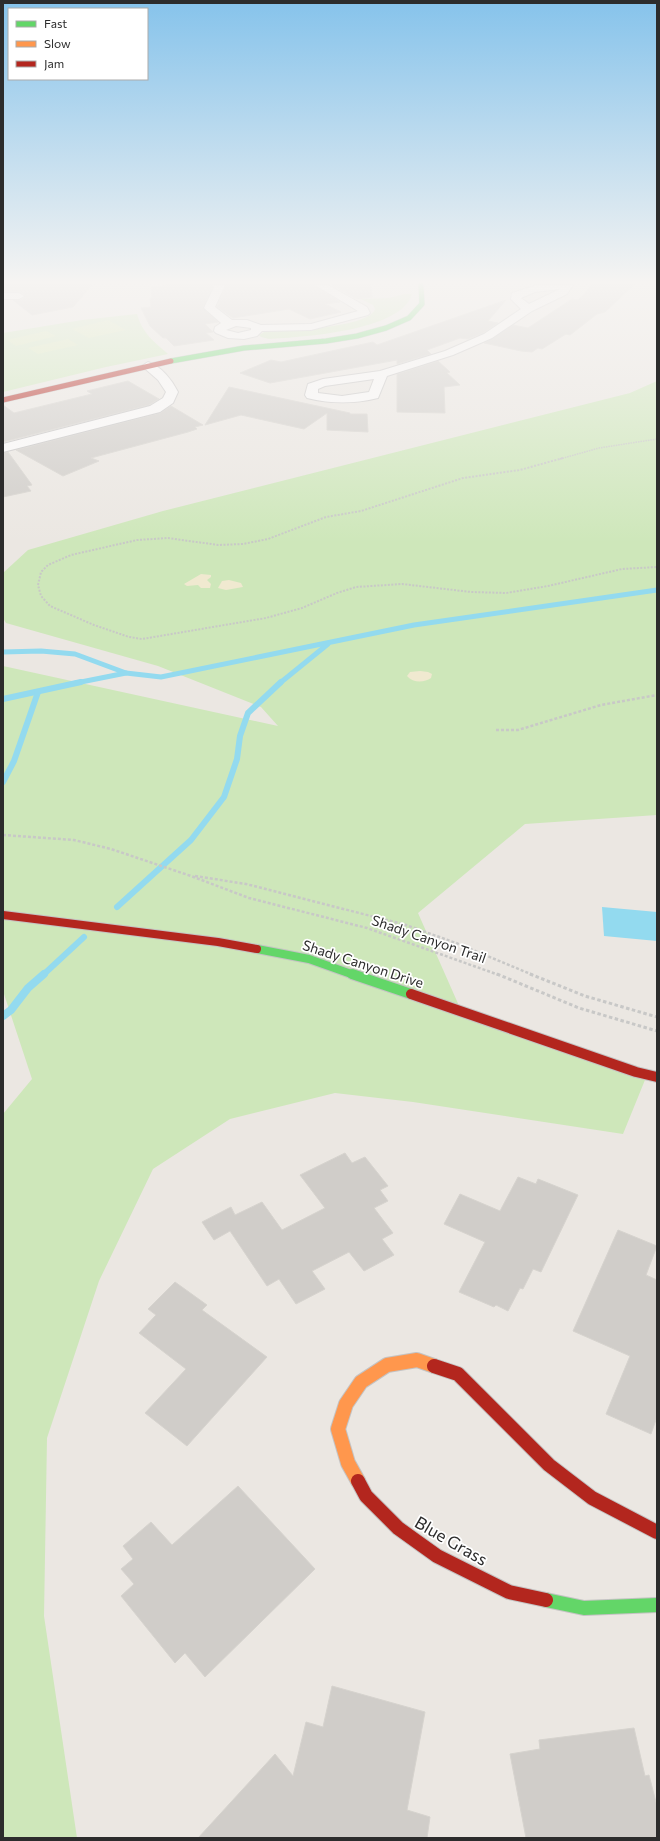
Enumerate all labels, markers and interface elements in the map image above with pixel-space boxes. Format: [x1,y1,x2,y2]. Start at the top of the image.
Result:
legend [8,8,148,80]
text: Fast [44,16,67,30]
text: Slow [44,36,71,50]
text: Jam [44,56,64,71]
street label: Shady Canyon Trail [370,911,489,966]
street label: Shady Canyon Drive [300,936,426,991]
street label: Blue Grass [411,1511,491,1570]

